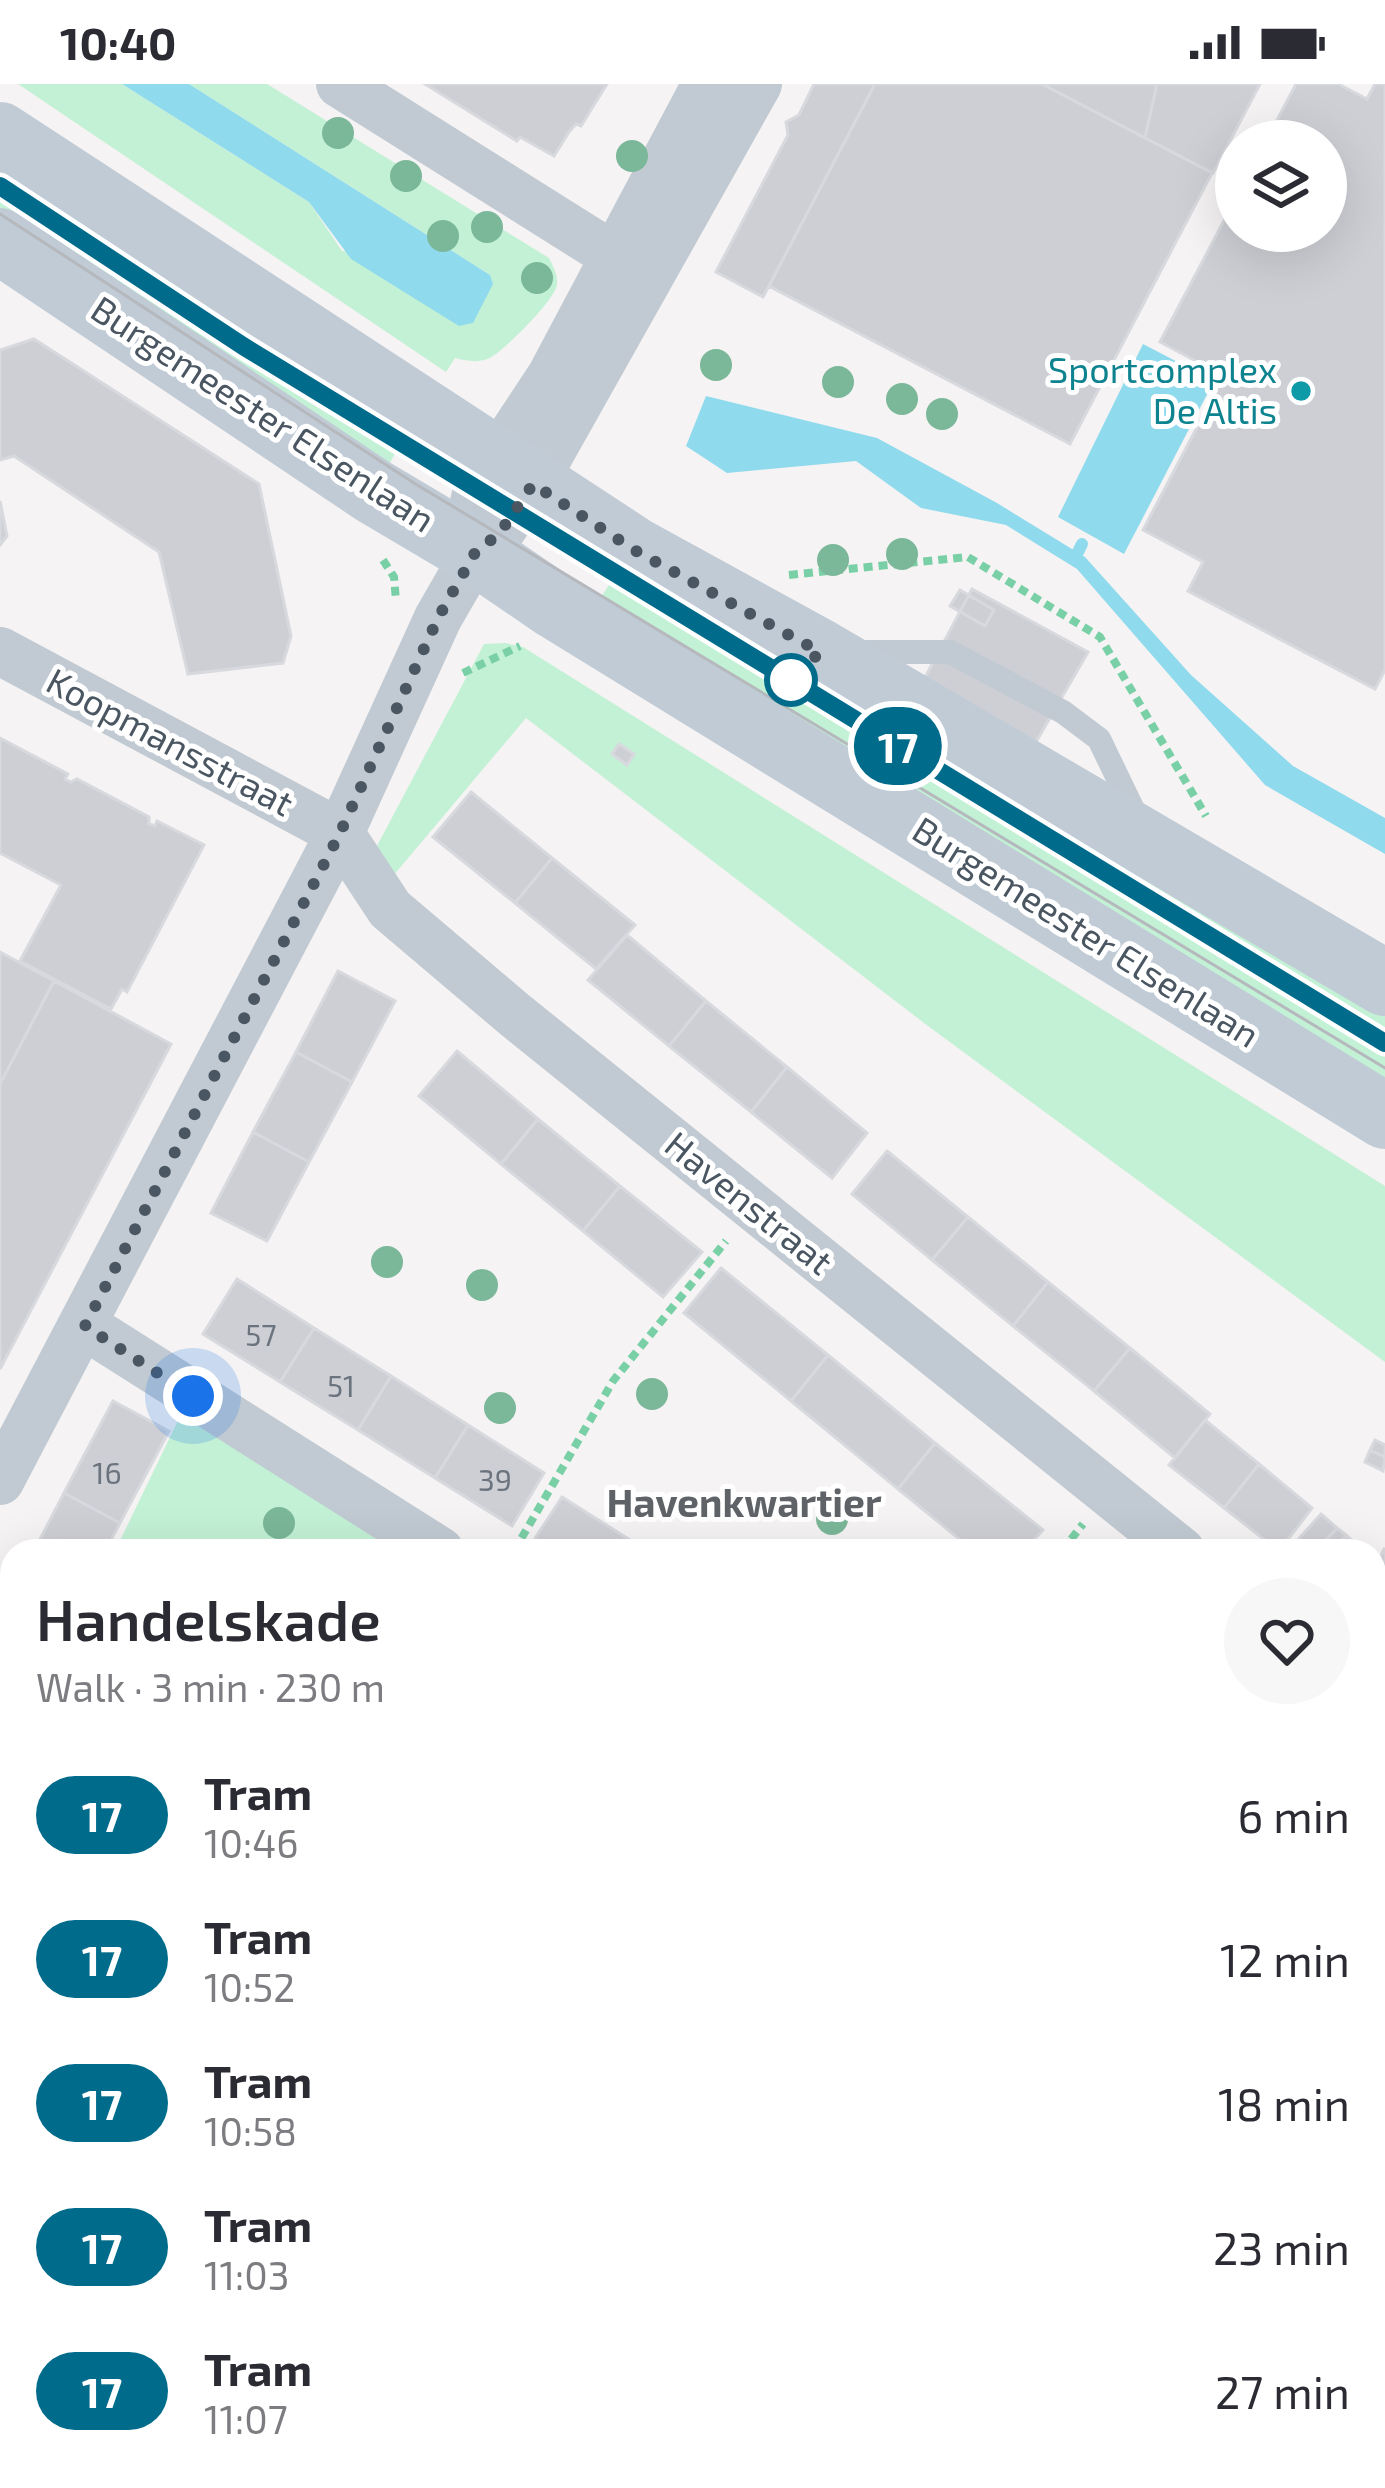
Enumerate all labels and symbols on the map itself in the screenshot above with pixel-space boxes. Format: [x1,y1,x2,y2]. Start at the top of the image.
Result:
street label: Burgemeester Elsenlaan [84,286,443,540]
place label: Sportcomplex De Altis [1048,347,1277,431]
marker: Sportcomplex De Altis [1288,378,1314,404]
unlabelled marker [766,655,816,705]
street label: Koopmansstraat [40,658,301,824]
line badge: 17 [844,707,952,785]
street label: Burgemeester Elsenlaan [906,806,1268,1055]
street label: Havenstraat [658,1121,842,1282]
house number: 57 [245,1316,277,1352]
your location [163,1366,223,1426]
house number: 51 [327,1367,355,1403]
house number: 16 [92,1454,122,1490]
house number: 39 [478,1461,512,1497]
district label: Havenkwartier [606,1478,882,1525]

